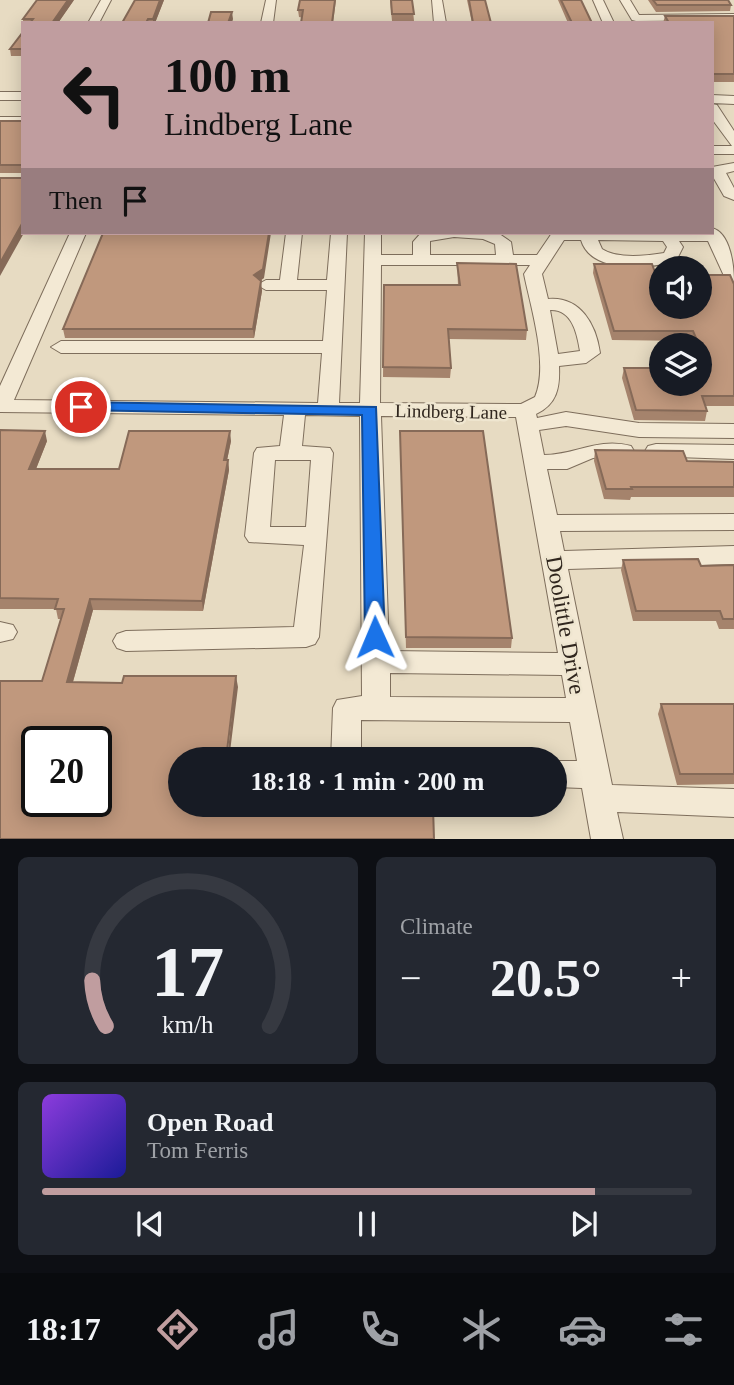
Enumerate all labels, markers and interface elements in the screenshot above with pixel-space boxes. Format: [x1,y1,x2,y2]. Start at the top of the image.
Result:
text: 100 m [164,48,291,103]
icon: left [49,49,140,140]
text: Lindberg Lane [164,106,353,142]
icon: arrive [116,182,154,220]
text: Then [49,186,102,215]
map controls [649,256,712,396]
button: sound [649,256,712,319]
button: layers [649,333,712,396]
pin [51,377,111,437]
icon: arrive [62,388,100,426]
street label: Lindberg Lane [395,400,507,423]
street label: Doolittle Drive [541,554,590,696]
position arrow [338,600,412,674]
speed limit sign: 20 [21,726,112,817]
text: 18:18 · 1 min · 200 m [251,767,485,796]
text: Climate [400,914,473,939]
text: 17 [152,932,224,1013]
text: 20.5° [490,950,602,1007]
text: − [400,957,421,999]
text: + [671,957,692,999]
text: km/h [162,1011,214,1038]
text: Open Road [147,1108,273,1137]
text: Tom Ferris [147,1138,248,1163]
icon: previous [131,1205,169,1243]
icon: pause [348,1205,386,1243]
icon: next [565,1205,603,1243]
icon: directions [153,1305,202,1354]
icon: music [254,1305,303,1354]
icon: phone [355,1305,404,1354]
icon: climate [457,1305,506,1354]
icon: car [558,1305,607,1354]
icon: filters [659,1305,708,1354]
text: 18:17 [26,1311,101,1347]

